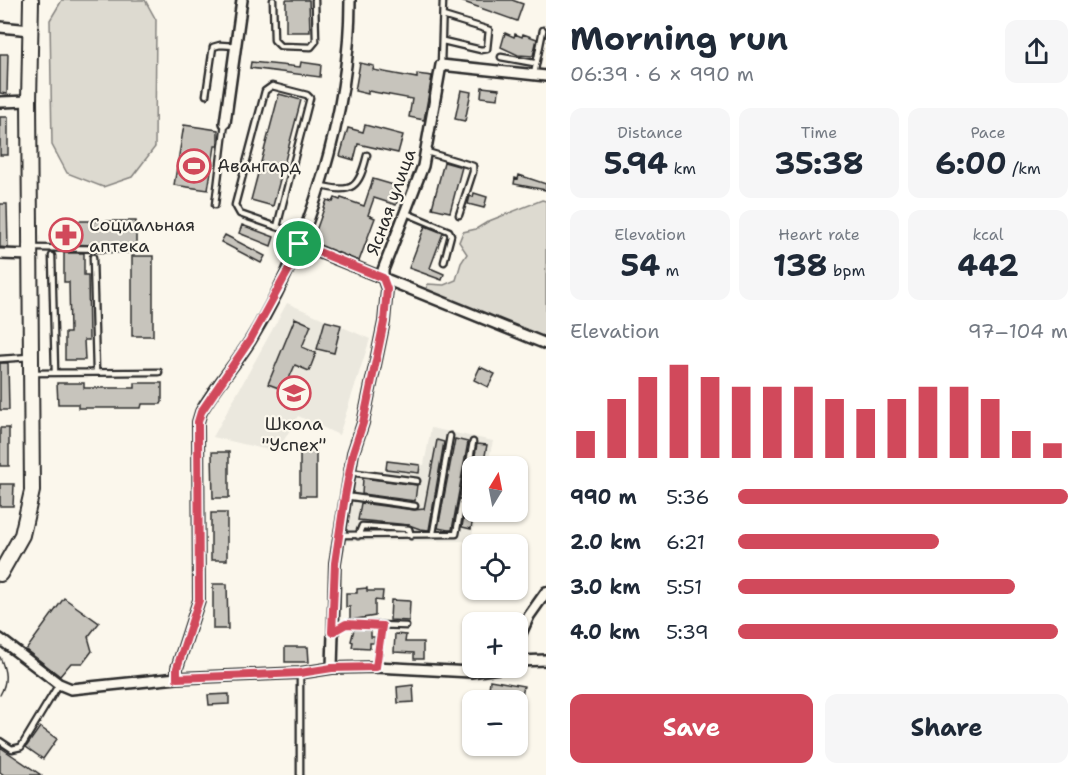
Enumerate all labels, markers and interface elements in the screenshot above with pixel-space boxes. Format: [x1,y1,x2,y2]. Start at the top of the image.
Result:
text: Morning run [570,16,788,61]
button: share [1005,20,1068,83]
text: 06:39 · 6 × 990 m [570,61,754,87]
text: Distance [617,122,683,143]
text: Time [801,122,837,143]
text: Pace [970,122,1006,143]
text: 5.94 [604,143,668,184]
text: 35:38 [774,143,864,184]
text: 6:00 [935,143,1007,184]
street label: Ясная улица [361,145,421,259]
sports icon: Авангард [176,148,212,184]
place label: Авангард [217,154,301,178]
text: km [668,158,696,179]
text: /km [1007,158,1041,179]
place label: Социальная аптека [89,213,195,258]
pharmacy icon: Социальная аптека [48,217,84,253]
pin [273,218,324,269]
text: Elevation [614,224,686,245]
text: Heart rate [778,224,860,245]
text: kcal [972,224,1004,245]
icon: arrive [282,227,315,260]
text: 54 [621,245,660,286]
text: 138 [773,245,828,286]
text: 442 [957,245,1019,286]
text: m [660,260,679,281]
text: bpm [828,260,865,281]
text: Elevation [570,318,660,344]
text: 97–104 m [968,318,1068,344]
school or university icon: Школа "Успех" [276,375,312,411]
place label: Школа "Успех" [262,412,326,457]
north arrow [462,456,528,522]
map controls [462,456,528,756]
text: 990 m [570,484,637,510]
text: 5:36 [666,484,709,510]
text: 2.0 km [570,529,641,555]
text: 6:21 [666,529,705,555]
button: locate [462,534,528,600]
text: 3.0 km [570,574,641,600]
text: 5:51 [666,574,702,600]
button: + [462,612,528,678]
text: 4.0 km [570,619,640,645]
text: 5:39 [666,619,709,645]
button: − [462,690,528,756]
button: Save [570,694,813,763]
button: Share [825,694,1068,763]

